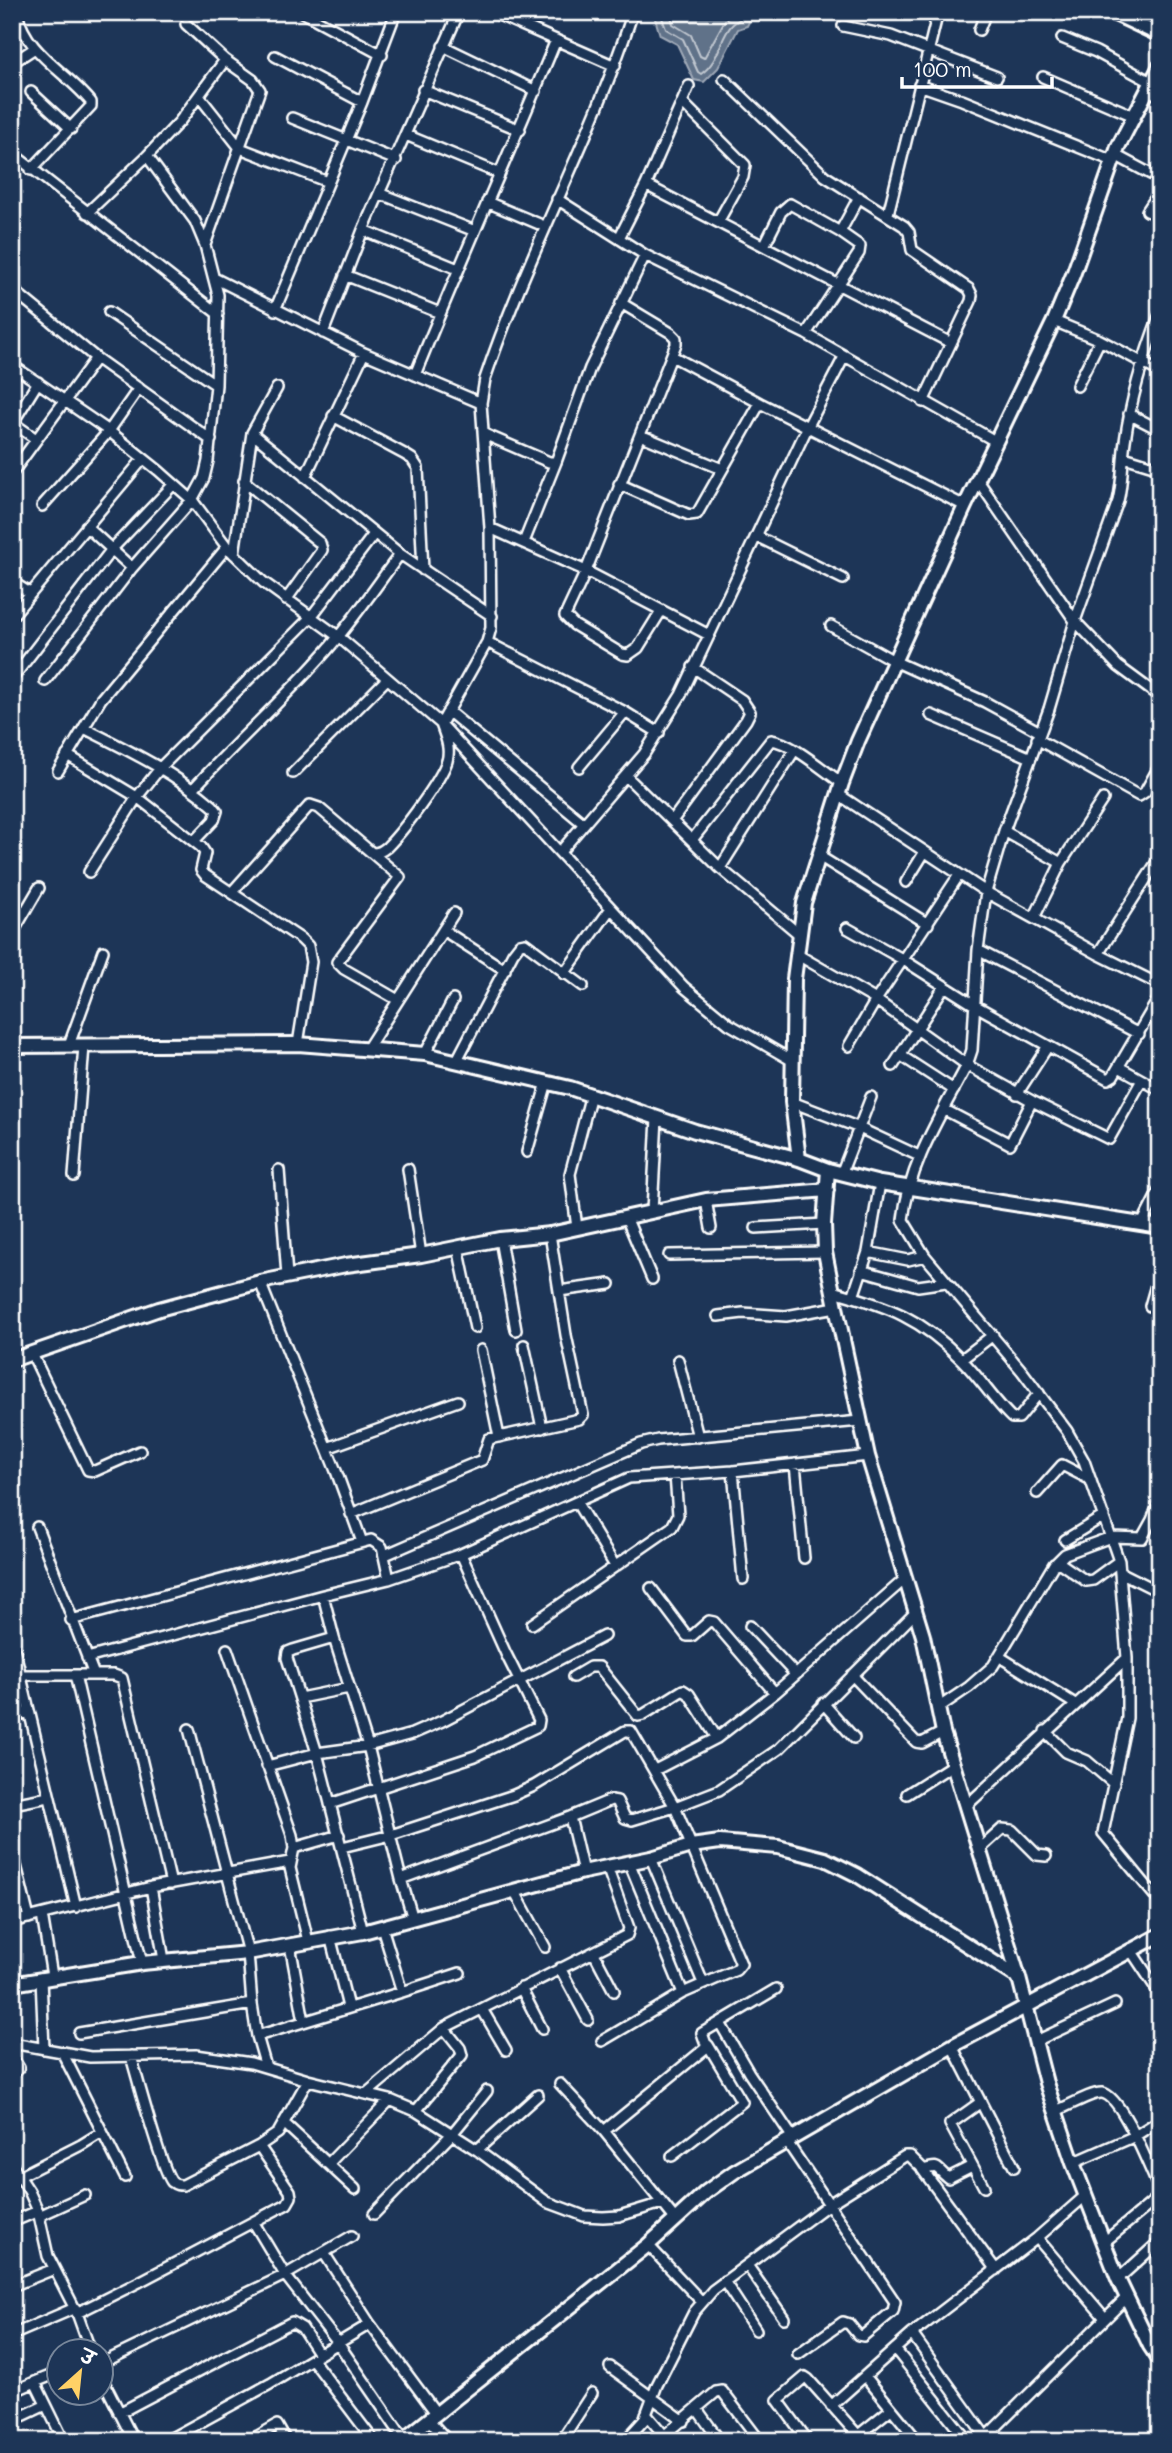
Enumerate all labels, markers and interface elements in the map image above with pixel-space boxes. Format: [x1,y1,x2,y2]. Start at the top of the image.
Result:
scale bar [902,46,1053,90]
text: 100 m [913,55,972,82]
north arrow [46,2338,116,2408]
text: उ [75,2341,101,2371]

